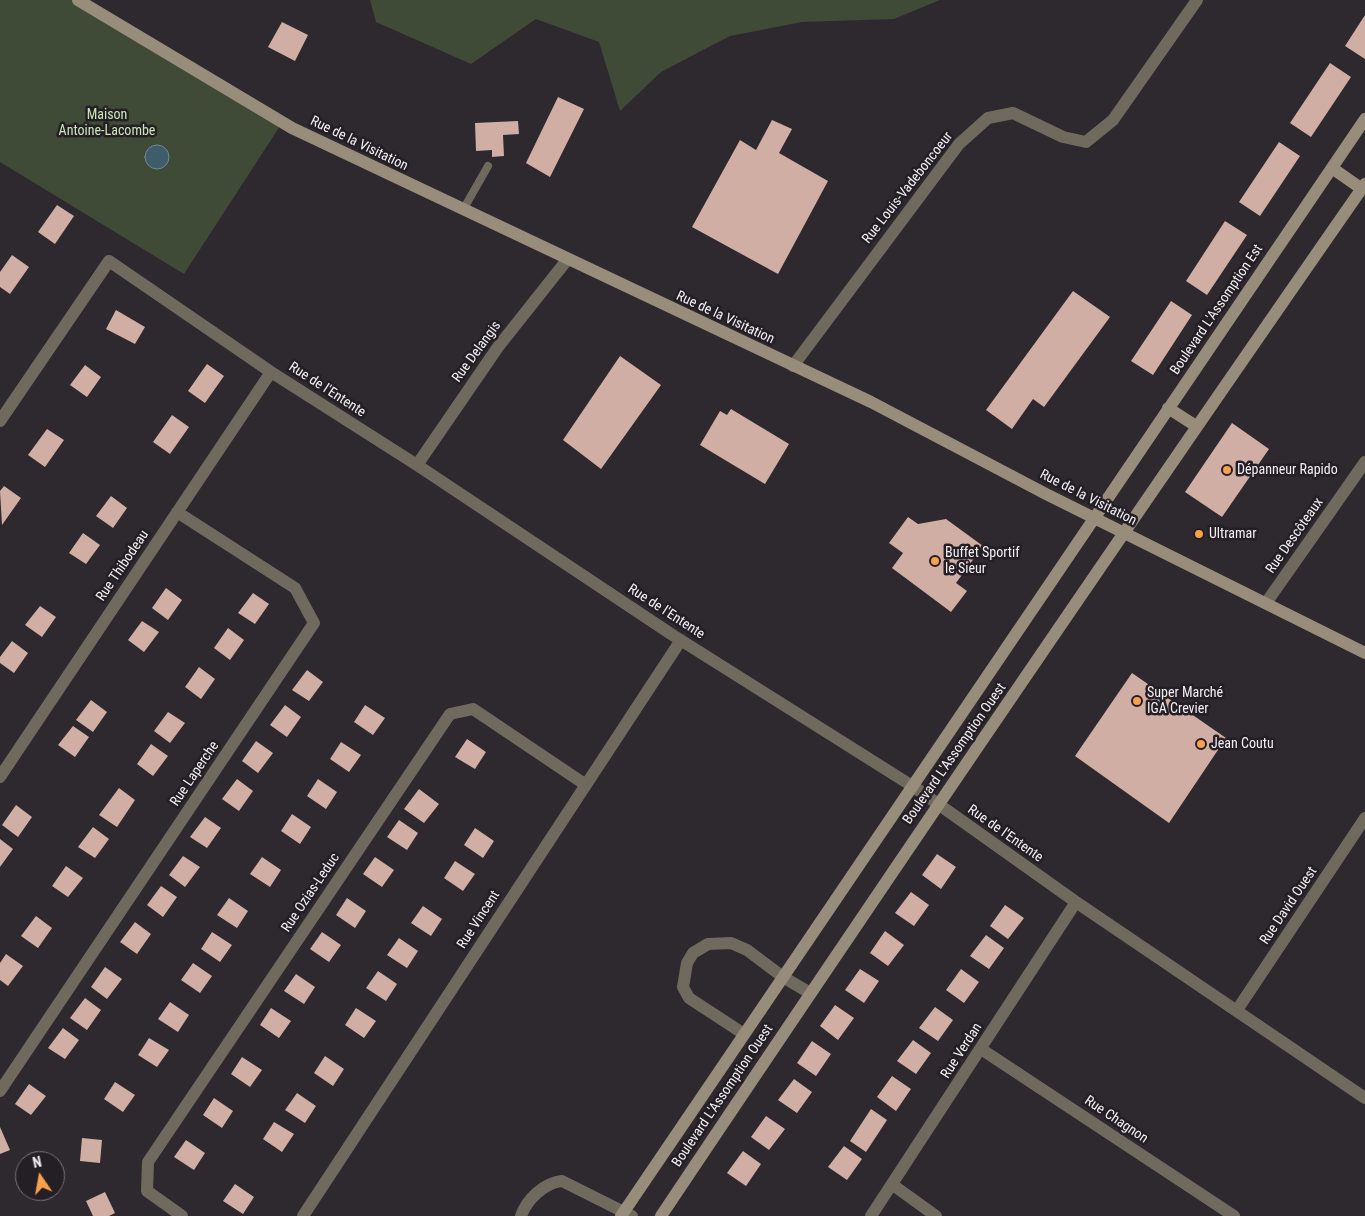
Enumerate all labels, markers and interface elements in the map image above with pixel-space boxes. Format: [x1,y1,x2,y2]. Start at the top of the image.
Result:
park label: Maison Antoine-Lacombe [59,107,155,140]
street label: Rue de la Visitation [307,113,411,175]
street label: Rue Louis-Vadeboncoeur [859,129,957,247]
street label: Boulevard L'Assomption Est [1167,242,1267,378]
street label: Rue de la Visitation [673,288,777,348]
street label: Rue Delangis [449,318,505,386]
street label: Rue de l'Entente [285,359,369,421]
place label: Dépanneur Rapido [1237,462,1338,478]
marker: Dépanneur Rapido [1221,464,1233,476]
street label: Rue de la Visitation [1037,466,1139,530]
street label: Rue Descôteaux [1263,495,1327,577]
place label: Ultramar [1209,526,1256,542]
street label: Rue Thibodeau [93,527,153,605]
marker: Ultramar [1193,528,1205,540]
place label: Buffet Sportif le Sieur [945,545,1020,578]
marker: Buffet Sportif le Sieur [929,555,941,567]
street label: Rue de l'Entente [624,581,708,643]
street label: Boulevard L'Assomption Ouest [900,680,1010,828]
place label: Super Marché IGA Crevier [1147,685,1223,718]
marker: Super Marché IGA Crevier [1131,695,1143,707]
place label: Jean Coutu [1211,736,1274,752]
street label: Rue Laperche [167,738,223,810]
marker: Jean Coutu [1195,738,1207,750]
street label: Rue de l'Entente [964,802,1046,866]
street label: Rue Ozias-Leduc [278,850,344,936]
street label: Rue David Ouest [1257,864,1321,948]
street label: Rue Vincent [454,888,504,952]
street label: Rue Verdan [938,1020,986,1082]
street label: Boulevard L'Assomption Ouest [669,1022,777,1170]
street label: Rue Chagnon [1081,1093,1151,1147]
north arrow [15,1151,65,1201]
text: N [31,1154,43,1171]

